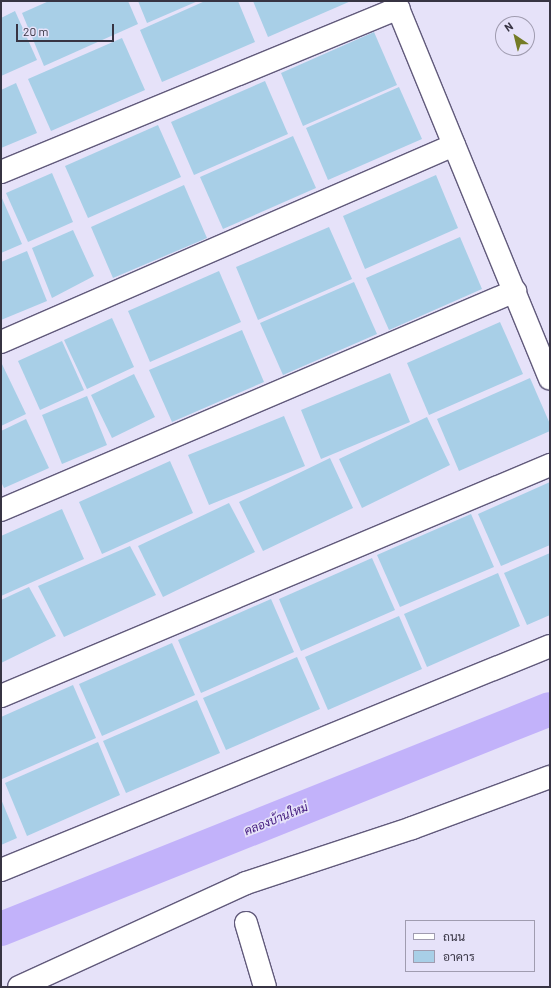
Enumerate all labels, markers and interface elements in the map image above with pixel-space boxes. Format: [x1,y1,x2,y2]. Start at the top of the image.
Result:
scale bar [18,16,116,42]
north arrow [495,16,535,56]
text: N [502,19,515,34]
text: 20 m [23,24,49,38]
water label: คลองบ้านใหม่ [242,800,310,838]
legend [405,920,535,972]
text: ถนน [443,929,465,943]
text: อาคาร [443,949,475,963]

